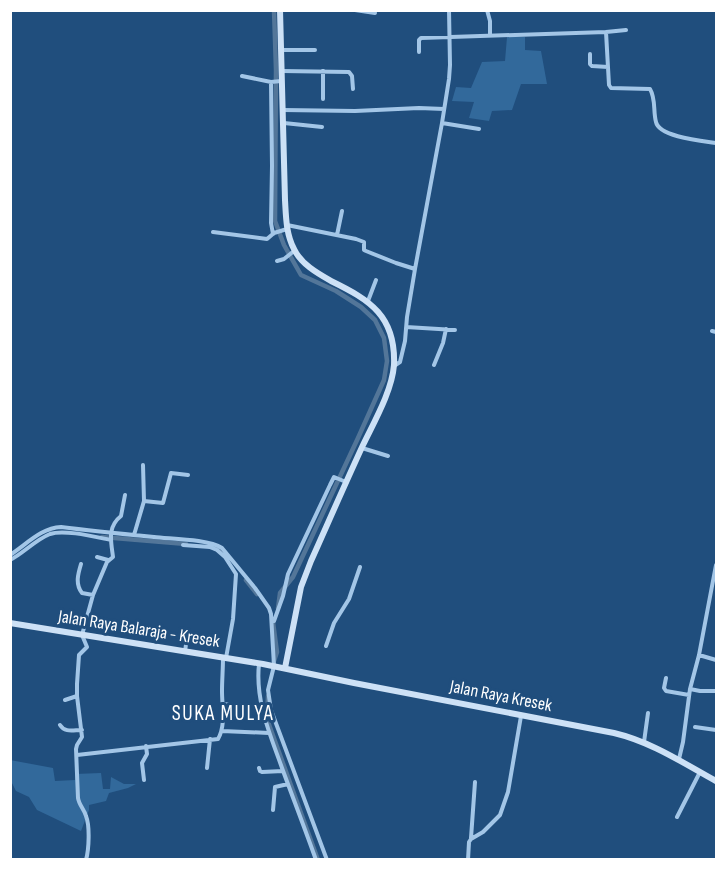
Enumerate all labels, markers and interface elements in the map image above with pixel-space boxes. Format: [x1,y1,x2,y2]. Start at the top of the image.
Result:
street label: Jalan Raya Balaraja - Kresek [56,606,221,652]
street label: Jalan Raya Kresek [447,676,554,716]
district label: SUKA MULYA [172,701,274,726]

